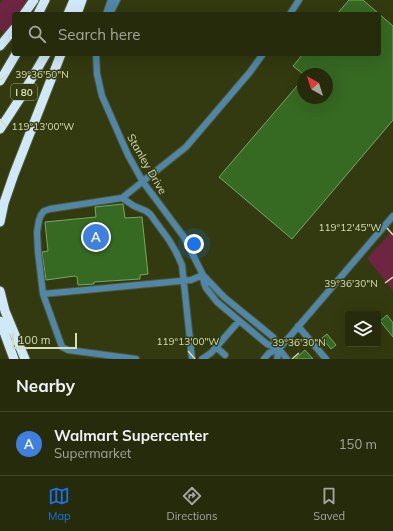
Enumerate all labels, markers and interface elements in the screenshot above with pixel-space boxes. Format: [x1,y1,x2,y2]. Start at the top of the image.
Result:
search box [12,12,381,56]
icon: search [26,23,48,45]
text: Search here [58,25,140,44]
text: 39°36'50"N [15,68,69,81]
north arrow [297,68,333,104]
road number: I 80 [11,84,37,100]
text: 119°13'00"W [12,120,74,133]
street label: Stanley Drive [124,131,170,197]
text: 119°12'45"W [319,221,381,234]
pin: A [83,222,109,252]
your location [184,234,204,254]
text: 39°36'30"N [324,277,378,290]
map controls [345,311,381,347]
button: layers [345,311,381,347]
scale bar [12,331,77,350]
text: 100 m [18,333,50,347]
text: 119°13'00"W [157,335,219,348]
text: 39°36'30"N [272,336,326,349]
text: Nearby [16,375,75,396]
text: Walmart Supercenter [54,426,208,445]
text: A [24,436,34,452]
text: 150 m [339,436,377,452]
text: Supermarket [54,445,131,461]
tab: Map [48,485,71,523]
tab: Directions [167,485,217,523]
tab: Saved [313,485,345,523]

